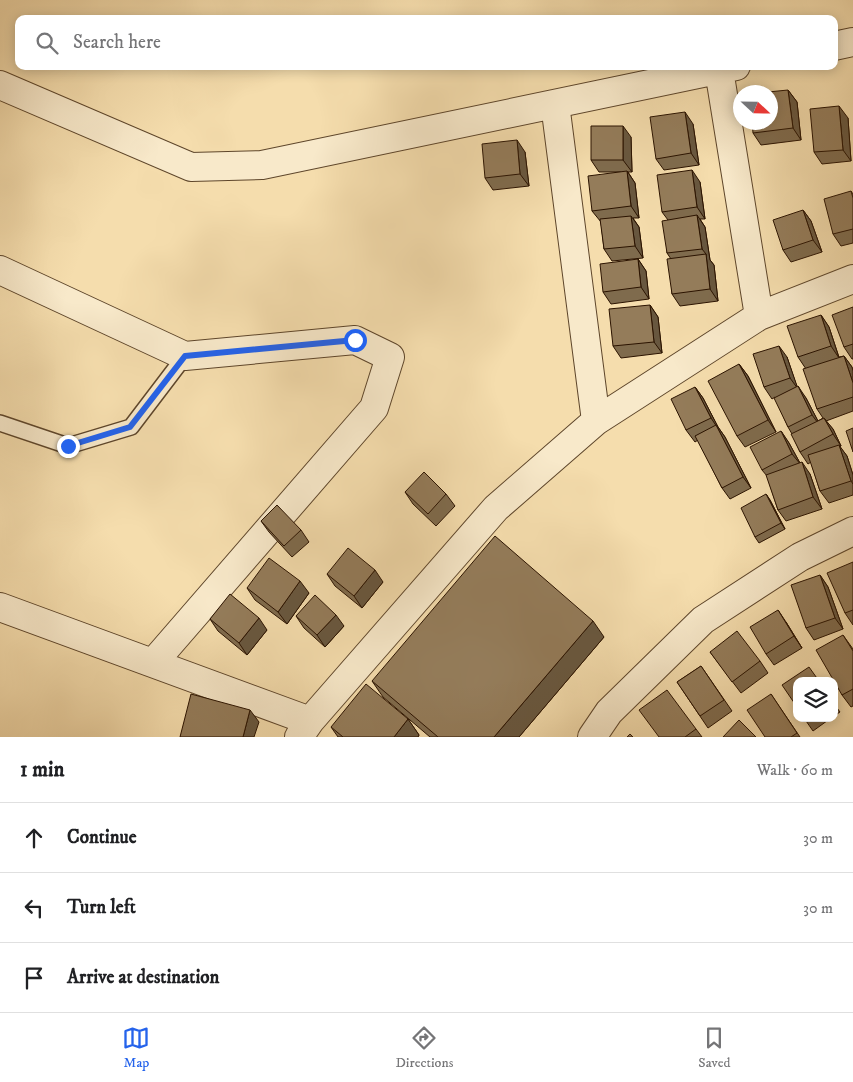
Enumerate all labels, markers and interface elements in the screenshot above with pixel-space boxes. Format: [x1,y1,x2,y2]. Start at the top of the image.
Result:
search box [15,15,838,70]
icon: search [33,29,61,57]
text: Search here [73,31,161,54]
north arrow [733,85,778,130]
route start [344,329,367,352]
route end [57,435,80,458]
map controls [793,677,838,722]
button: layers [793,677,838,722]
text: 1 min [20,757,64,783]
text: Walk · 60 m [757,760,833,780]
icon: ahead [20,824,48,852]
text: Continue [67,826,137,849]
text: 30 m [803,828,833,848]
icon: left [20,894,48,922]
text: Turn left [67,896,136,919]
text: 30 m [803,898,833,918]
icon: arrive [20,964,48,992]
text: Arrive at destination [67,966,219,989]
tab: Map [122,1024,150,1072]
tab: Directions [395,1024,453,1072]
tab: Saved [698,1024,731,1072]

